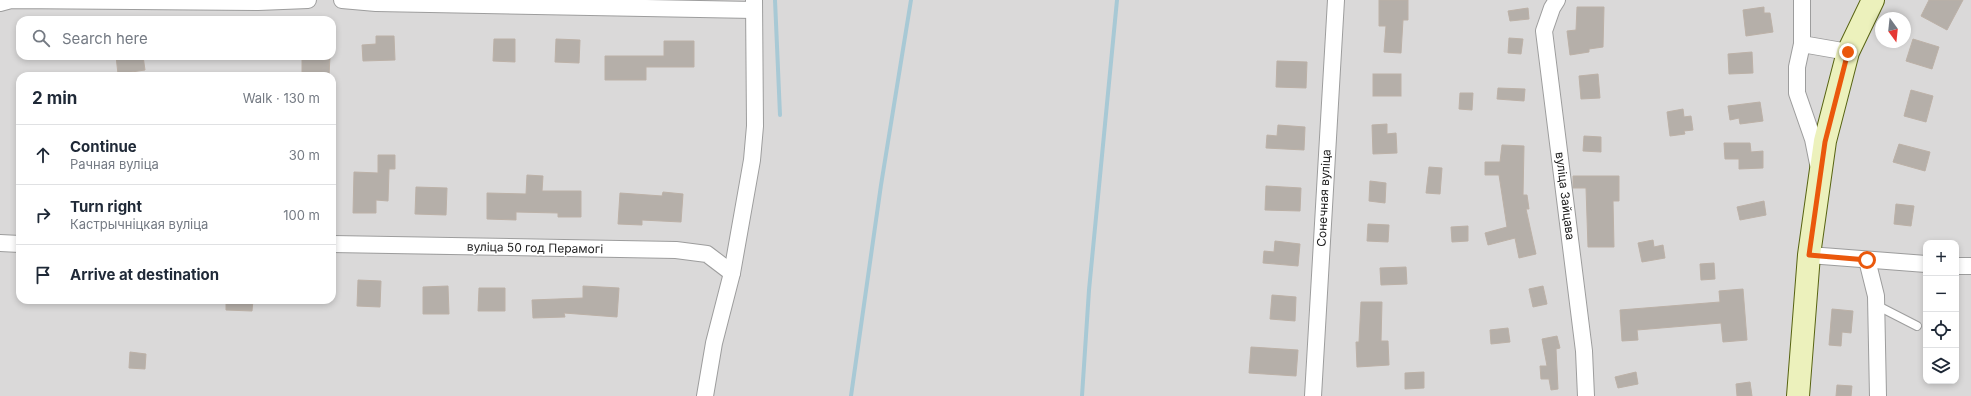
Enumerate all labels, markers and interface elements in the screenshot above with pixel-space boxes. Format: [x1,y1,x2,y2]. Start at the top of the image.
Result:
north arrow [1875,12,1911,48]
search box [16,16,336,60]
icon: search [30,27,52,49]
text: Search here [62,29,148,48]
route end [1839,43,1857,61]
text: 2 min [32,88,77,108]
text: Walk · 130 m [243,90,320,106]
text: Continue [70,137,137,156]
icon: ahead [32,144,54,166]
text: 30 m [289,147,320,163]
street label: Сонечная вуліца [1313,149,1334,247]
street label: вуліца Зайцава [1553,151,1578,241]
text: Рачная вуліца [70,156,159,172]
text: Turn right [70,197,142,216]
icon: right [32,204,54,226]
text: 100 m [283,207,320,223]
text: Кастрычніцкая вуліца [70,216,208,232]
street label: вуліца 50 год Перамогі [467,239,603,256]
map controls [1923,240,1959,384]
button: + [1923,240,1959,276]
route start [1858,251,1876,269]
icon: arrive [32,264,54,286]
text: Arrive at destination [70,265,219,284]
button: − [1923,276,1959,312]
button: locate [1923,312,1959,348]
button: layers [1923,348,1959,384]

